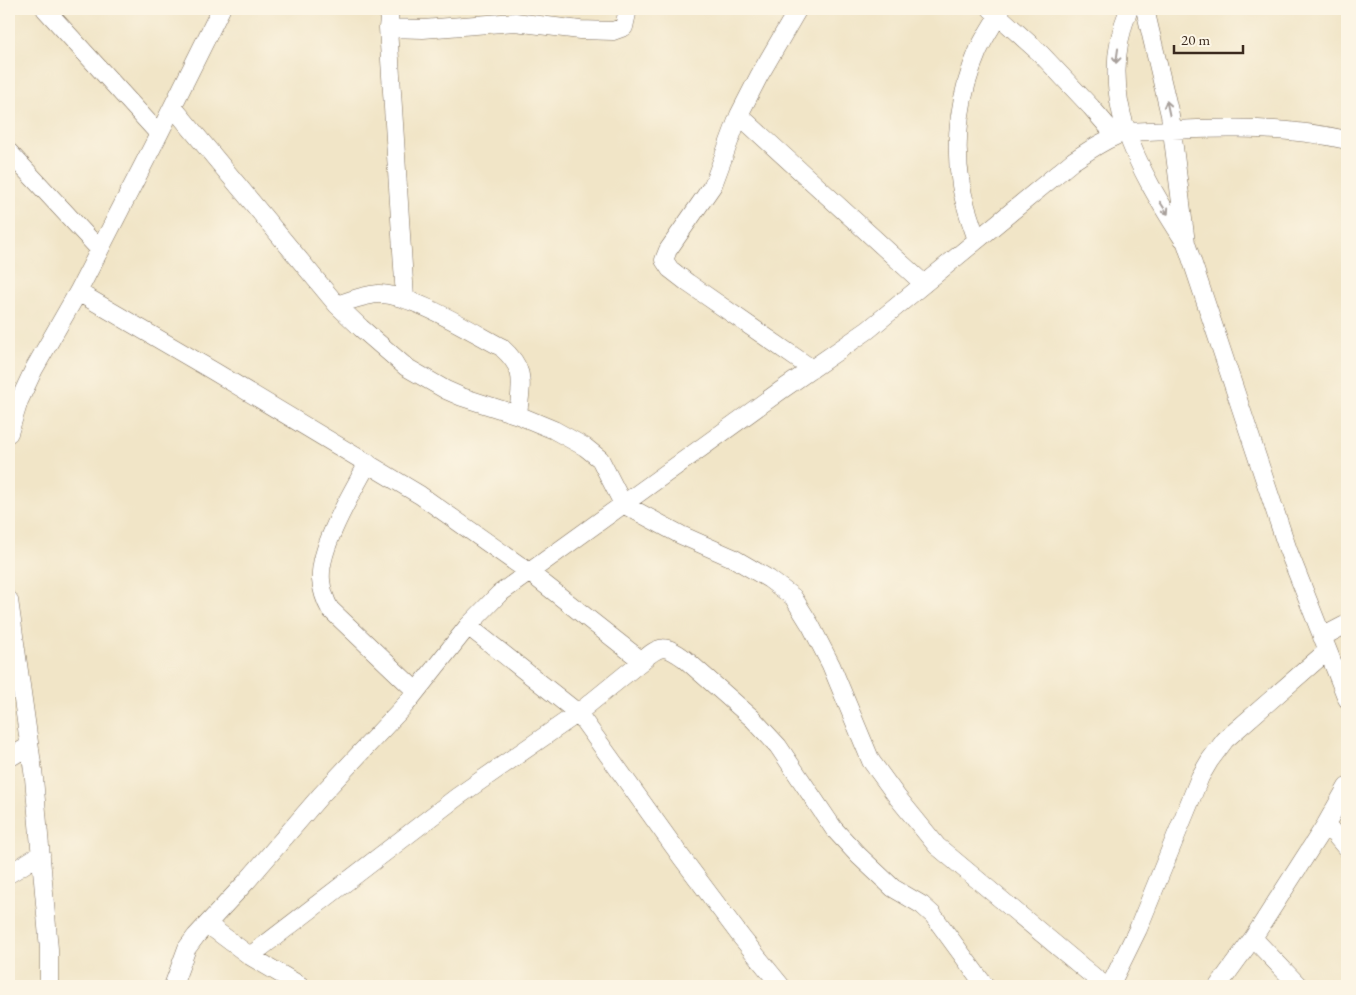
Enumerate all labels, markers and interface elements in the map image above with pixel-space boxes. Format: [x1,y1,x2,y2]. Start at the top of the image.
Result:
scale bar [1174,22,1242,54]
text: 20 m [1181,30,1210,49]
one-way arrow [1112,47,1122,63]
one-way arrow [1163,101,1173,117]
one-way arrow [1159,201,1169,215]

